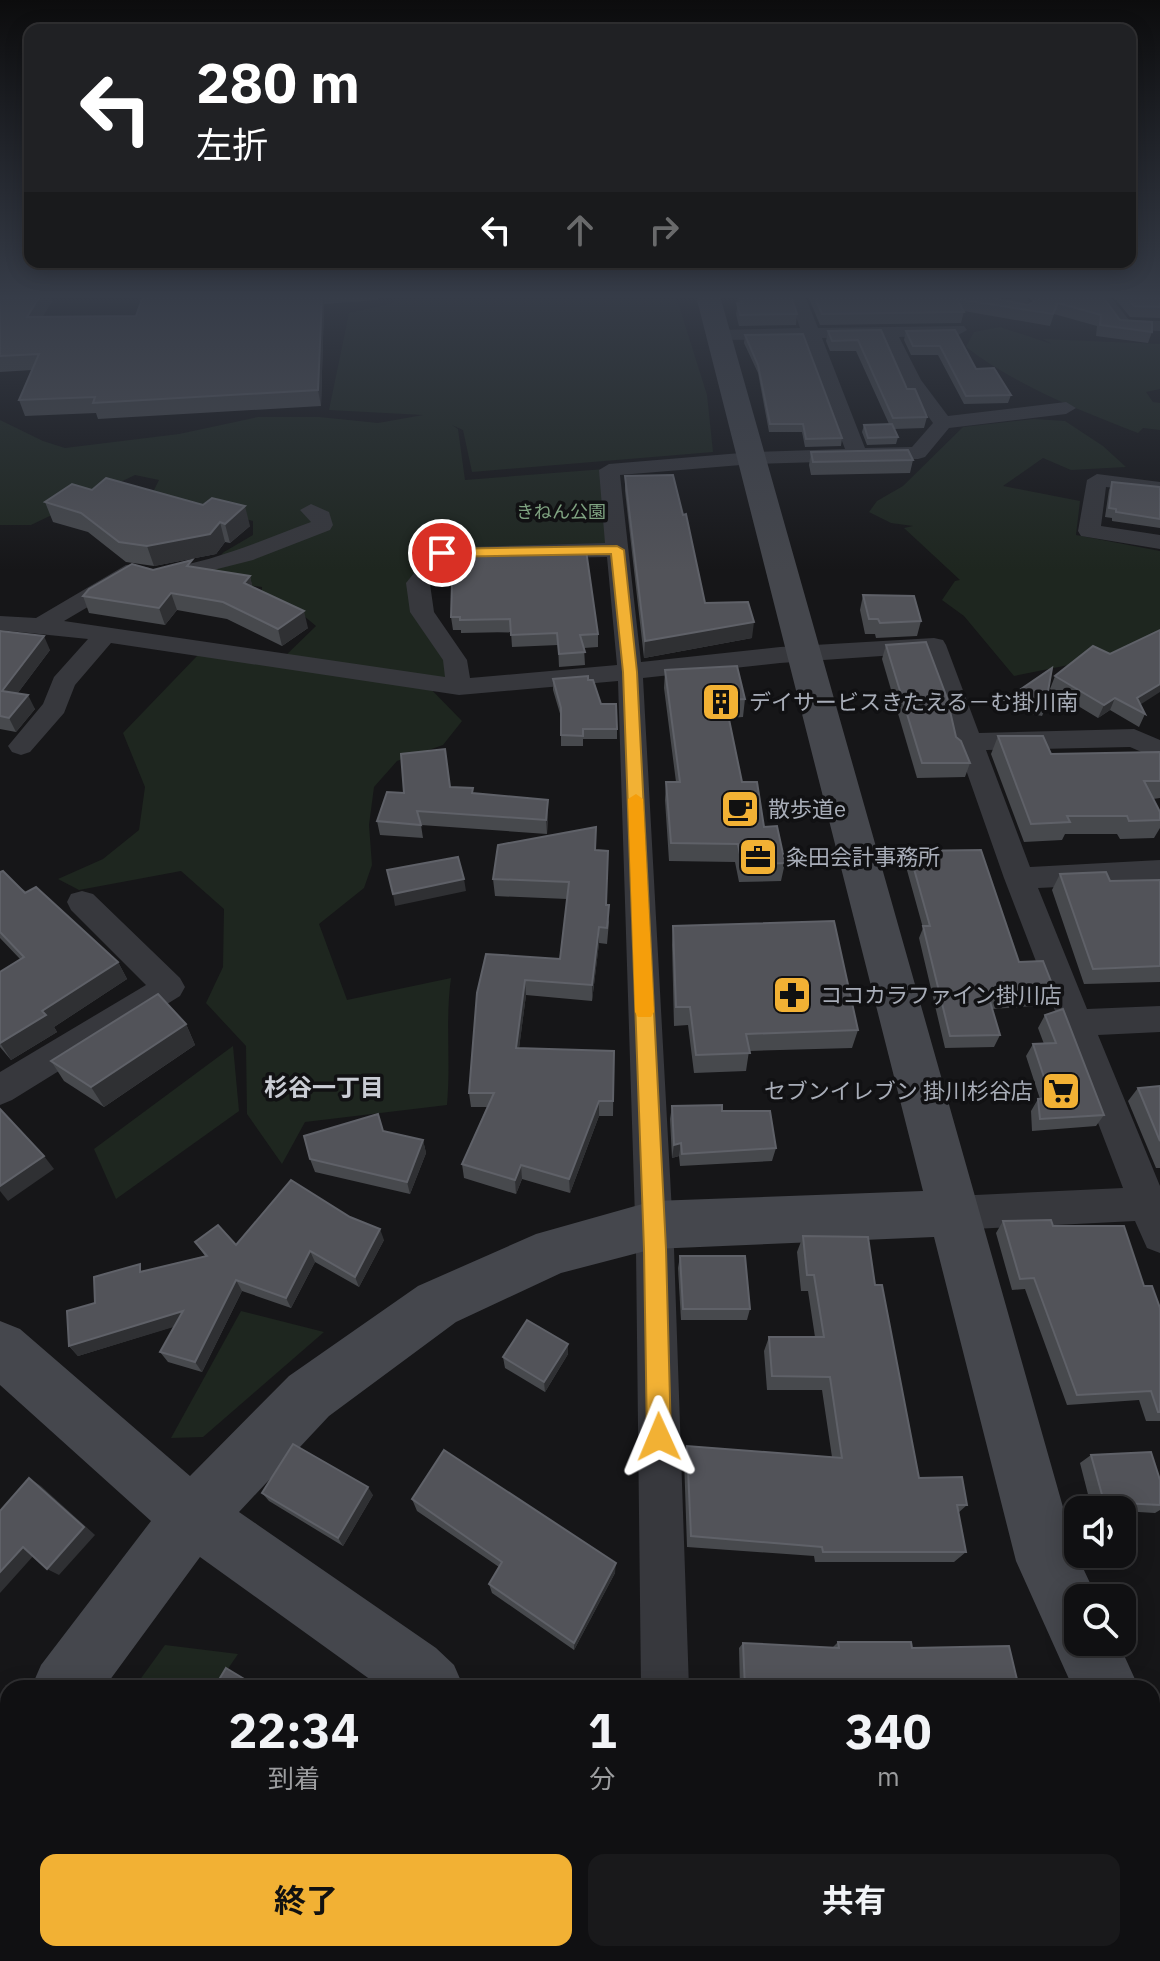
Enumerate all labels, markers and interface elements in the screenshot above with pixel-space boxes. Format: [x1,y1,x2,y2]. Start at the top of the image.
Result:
text: 280 m [196,46,360,118]
icon: left [64,56,168,160]
text: 左折 [196,121,268,168]
icon: left [474,208,518,252]
icon: ahead [558,208,602,252]
icon: right [642,208,686,252]
park label: きねん公園 [516,500,606,523]
pin [408,519,476,587]
icon: arrive [420,531,464,575]
building icon: デイサービスきたえる－む掛川南 [700,681,742,723]
place label: デイサービスきたえる－む掛川南 [749,687,1078,716]
cafe icon: 散歩道e [719,788,761,830]
place label: 散歩道e [768,794,846,823]
office icon: 粂田会計事務所 [737,836,779,878]
place label: 粂田会計事務所 [786,842,940,871]
pharmacy icon: ココカラファイン掛川店 [771,974,813,1016]
place label: ココカラファイン掛川店 [820,980,1062,1009]
supermarket icon: セブンイレブン 掛川杉谷店 [1040,1070,1082,1112]
district label: 杉谷一丁目 [264,1071,384,1103]
place label: セブンイレブン 掛川杉谷店 [764,1076,1033,1105]
position arrow [617,1395,701,1479]
map controls [1064,1496,1136,1656]
button: sound [1064,1496,1136,1568]
button: search [1064,1584,1136,1656]
text: 22:34 [228,1699,359,1761]
text: 1 [588,1699,617,1761]
text: 340 [845,1700,932,1762]
text: m [877,1759,900,1793]
text: 到着 [268,1761,320,1795]
text: 分 [589,1761,615,1795]
button: 終了 [40,1854,572,1946]
button: 共有 [588,1854,1120,1946]

